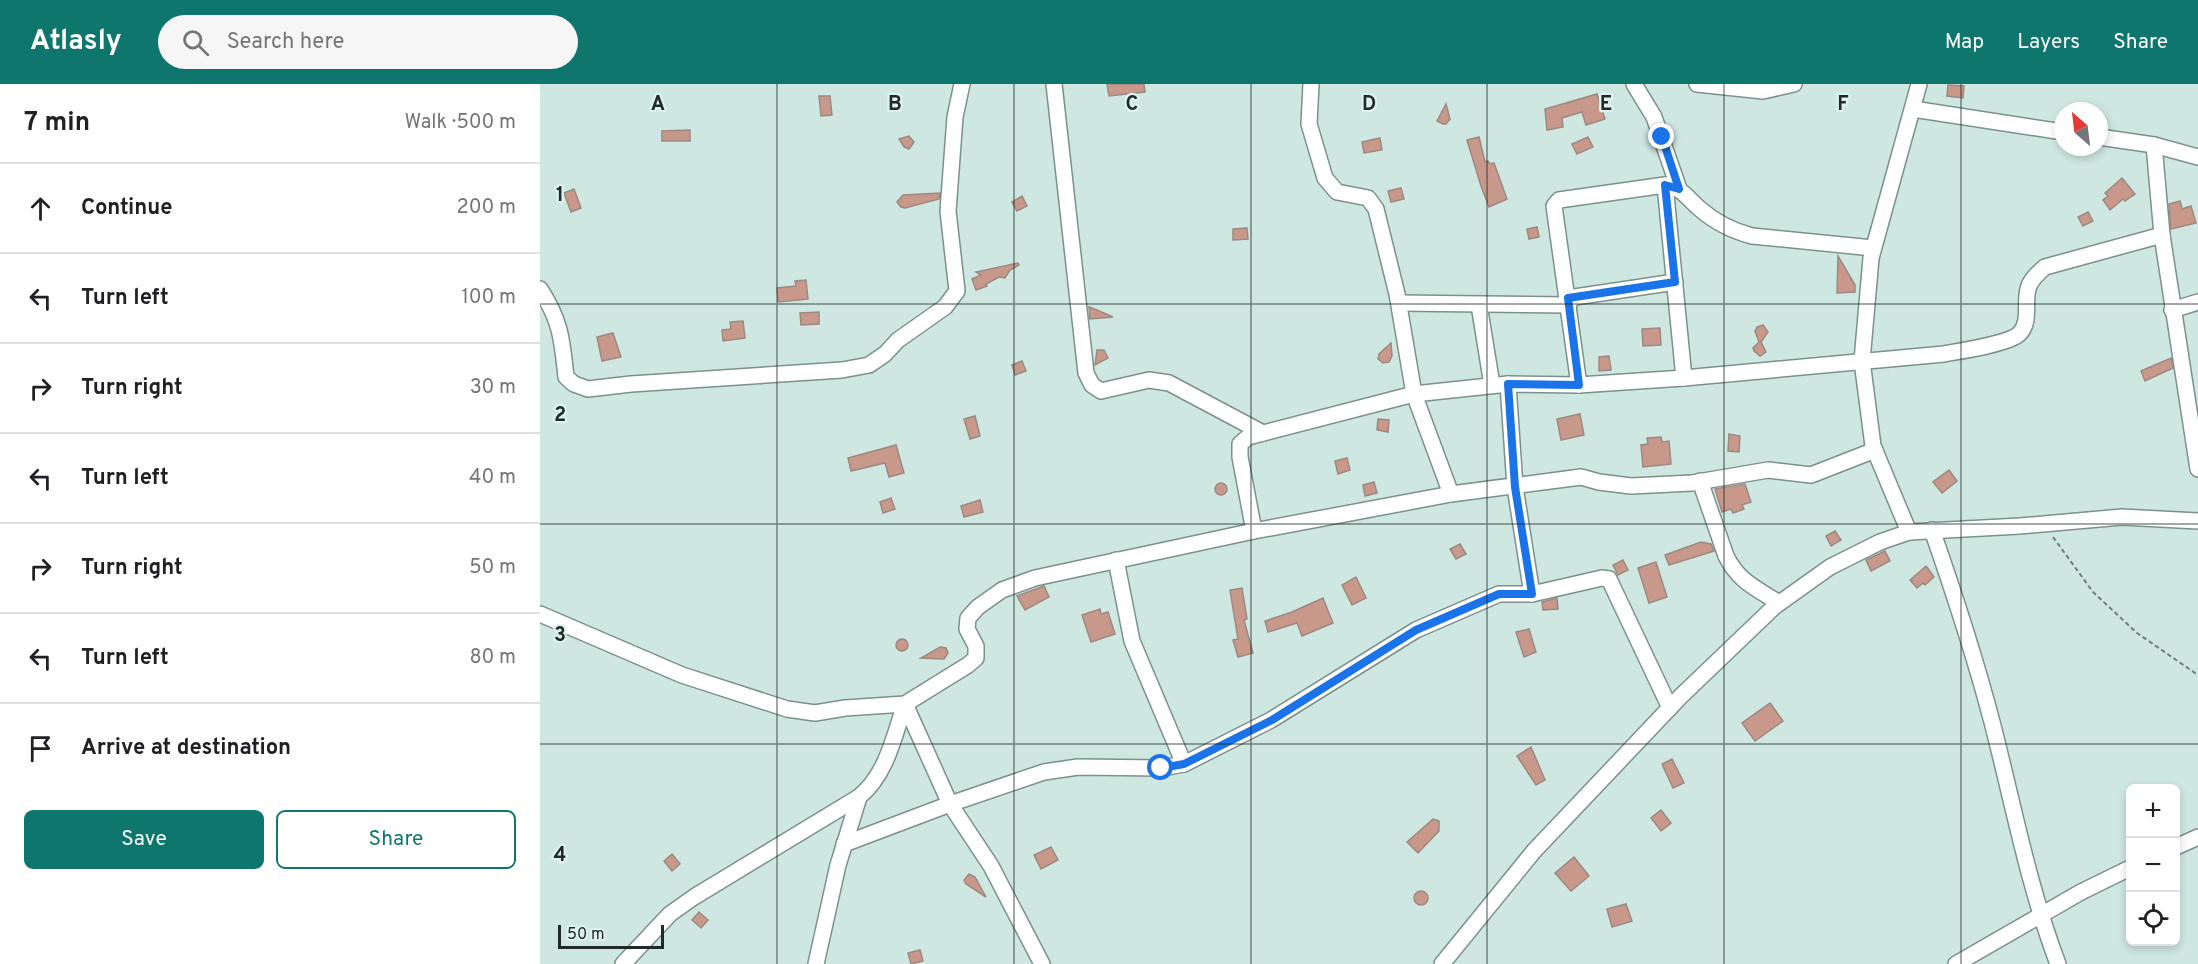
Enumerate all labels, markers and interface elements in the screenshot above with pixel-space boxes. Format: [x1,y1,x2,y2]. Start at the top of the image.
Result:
search box [158,15,578,69]
text: Atlasly [30,24,122,60]
icon: search [179,26,212,59]
text: Search here [227,29,344,56]
text: Map [1945,29,1984,56]
text: Layers [2017,29,2080,56]
text: Share [2113,29,2168,56]
text: A [651,92,665,118]
text: B [888,92,902,118]
text: C [1126,92,1138,118]
text: D [1362,92,1376,118]
text: E [1600,92,1612,118]
text: F [1837,92,1849,118]
north arrow [2054,102,2108,156]
text: 7 min [24,107,90,140]
text: Walk · 500 m [404,110,516,136]
route end [1648,123,1674,149]
text: 1 [556,183,564,209]
icon: ahead [24,192,57,225]
text: Continue [81,195,172,222]
text: 200 m [457,195,516,221]
icon: left [24,282,57,315]
text: Turn left [81,285,169,312]
text: 100 m [461,285,516,311]
icon: right [24,372,57,405]
text: Turn right [81,375,183,402]
text: 30 m [470,375,516,401]
text: 2 [554,403,566,429]
icon: left [24,462,57,495]
text: Turn left [81,465,169,492]
text: 40 m [469,465,516,491]
icon: right [24,552,57,585]
text: Turn right [81,555,183,582]
text: 50 m [469,555,516,581]
text: 3 [554,623,566,649]
icon: left [24,642,57,675]
text: Turn left [81,645,169,672]
text: 80 m [470,645,516,671]
icon: arrive [24,732,57,765]
text: Arrive at destination [81,735,291,762]
route start [1147,754,1173,780]
map controls [2126,784,2180,946]
button: + [2126,784,2180,838]
button: Save [24,810,264,869]
button: Share [276,810,516,869]
button: − [2126,838,2180,892]
text: 4 [554,843,566,869]
button: locate [2126,892,2180,946]
scale bar [558,922,664,950]
text: 50 m [567,925,605,945]

